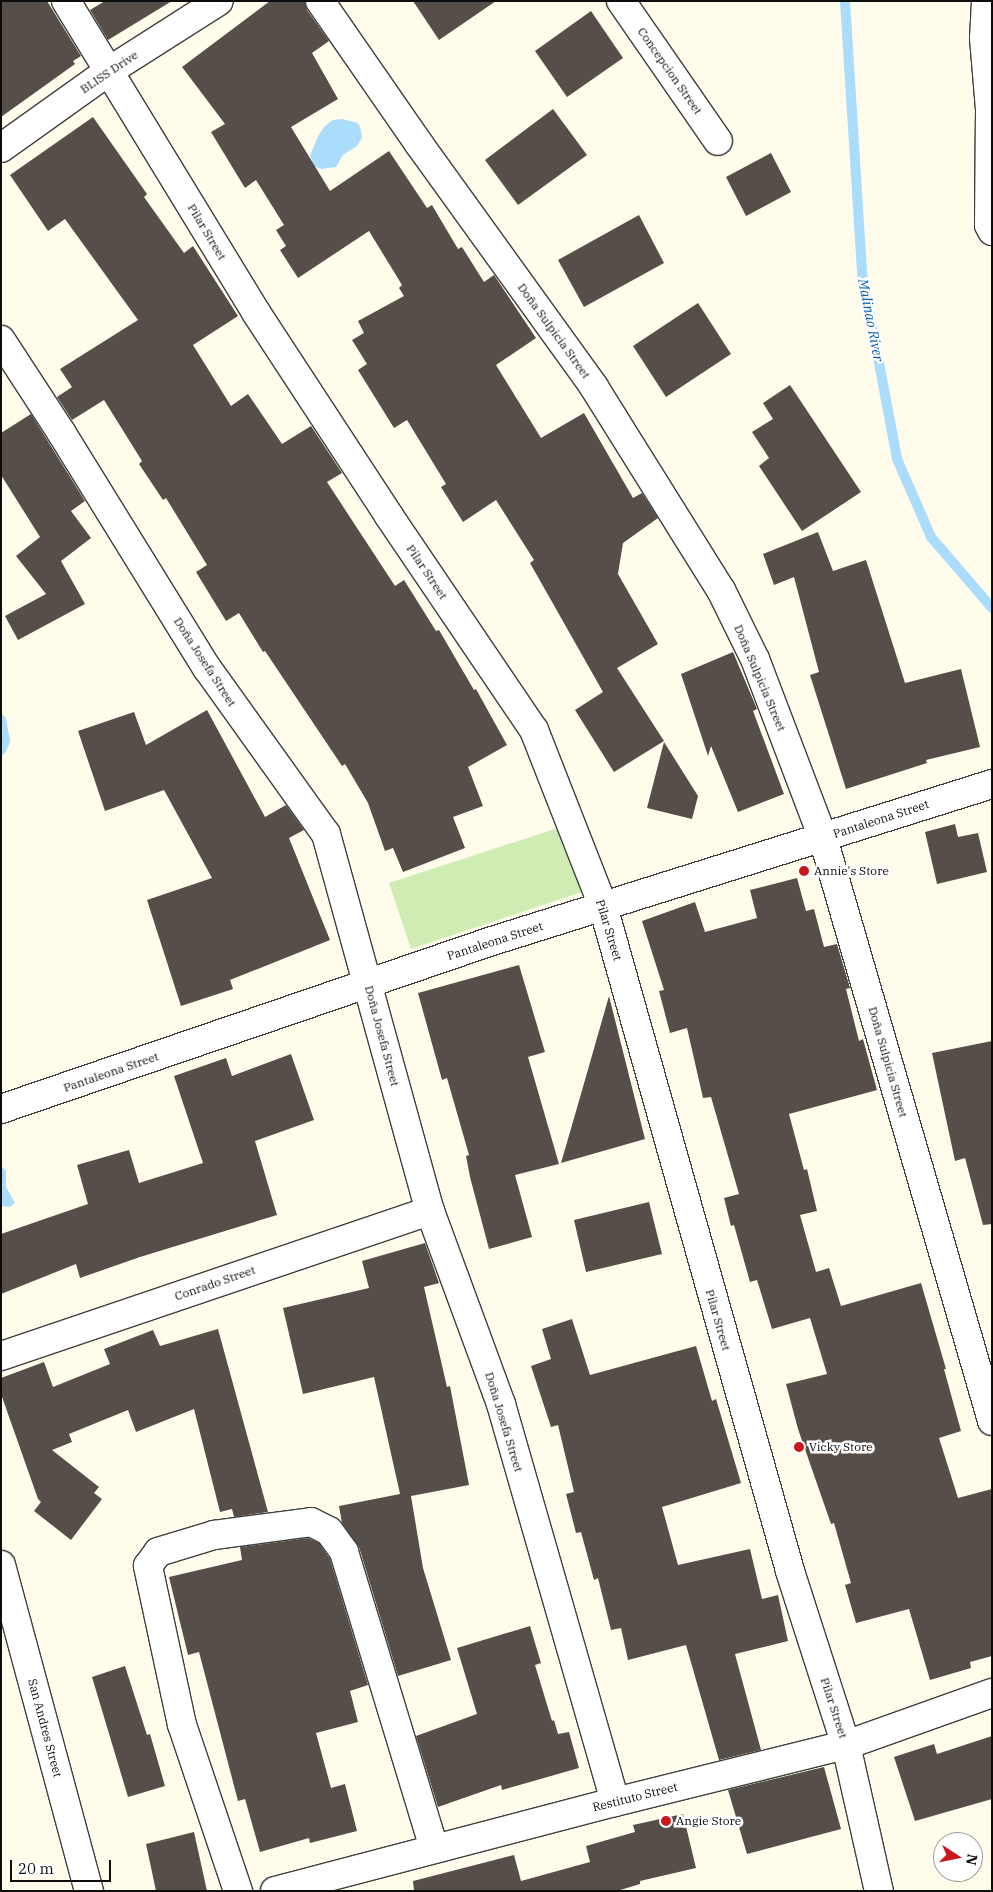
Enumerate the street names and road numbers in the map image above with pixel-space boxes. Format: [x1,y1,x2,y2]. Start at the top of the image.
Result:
street label: Concepcion Street [635,25,705,117]
street label: BLISS Drive [77,47,141,97]
street label: Pilar Street [185,201,229,263]
street label: Doña Sulpicia Street [515,280,593,382]
street label: Pilar Street [403,542,451,602]
street label: Doña Josefa Street [171,615,239,709]
street label: Doña Sulpicia Street [731,622,789,734]
street label: Pantaleona Street [831,797,931,841]
street label: Pilar Street [593,898,625,962]
street label: Pantaleona Street [445,919,545,963]
street label: Doña Josefa Street [362,984,402,1088]
street label: Doña Sulpicia Street [865,1005,911,1119]
street label: Pantaleona Street [61,1049,161,1095]
street label: Conrado Street [173,1262,257,1304]
street label: Pilar Street [702,1288,734,1352]
street label: Doña Josefa Street [482,1370,526,1474]
street label: Pilar Street [817,1676,851,1740]
street label: San Andres Street [25,1677,65,1779]
street label: Restituto Street [591,1779,679,1815]

